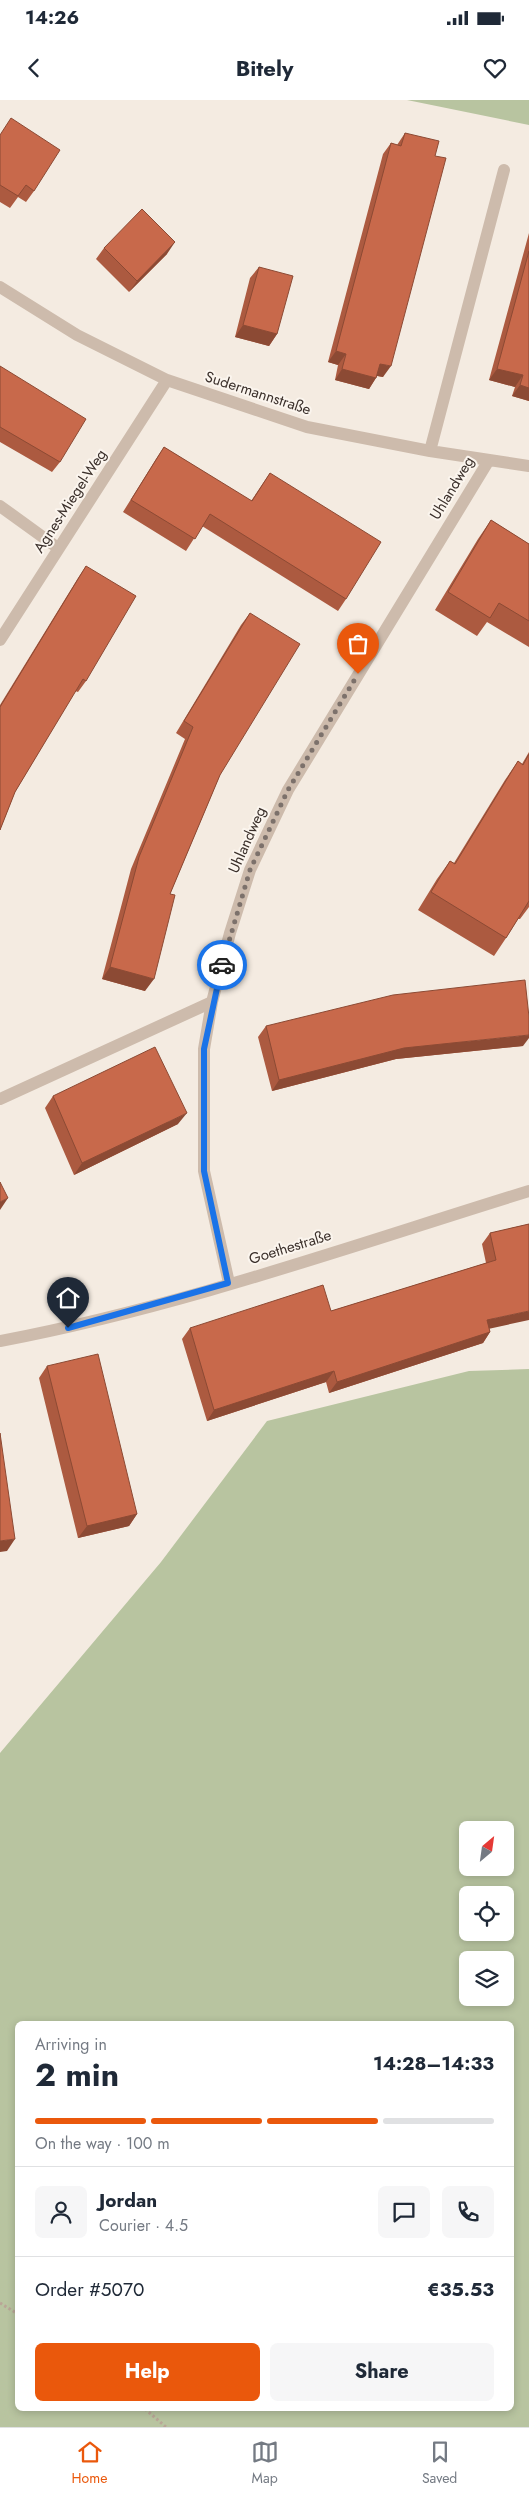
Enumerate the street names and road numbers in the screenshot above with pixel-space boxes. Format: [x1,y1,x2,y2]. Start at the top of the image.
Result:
street label: Sudermannstraße [202,365,314,421]
street label: Agnes-Miegel-Weg [28,445,112,557]
street label: Uhlandweg [424,452,480,524]
street label: Uhlandweg [223,803,271,877]
street label: Goethestraße [246,1224,334,1270]

